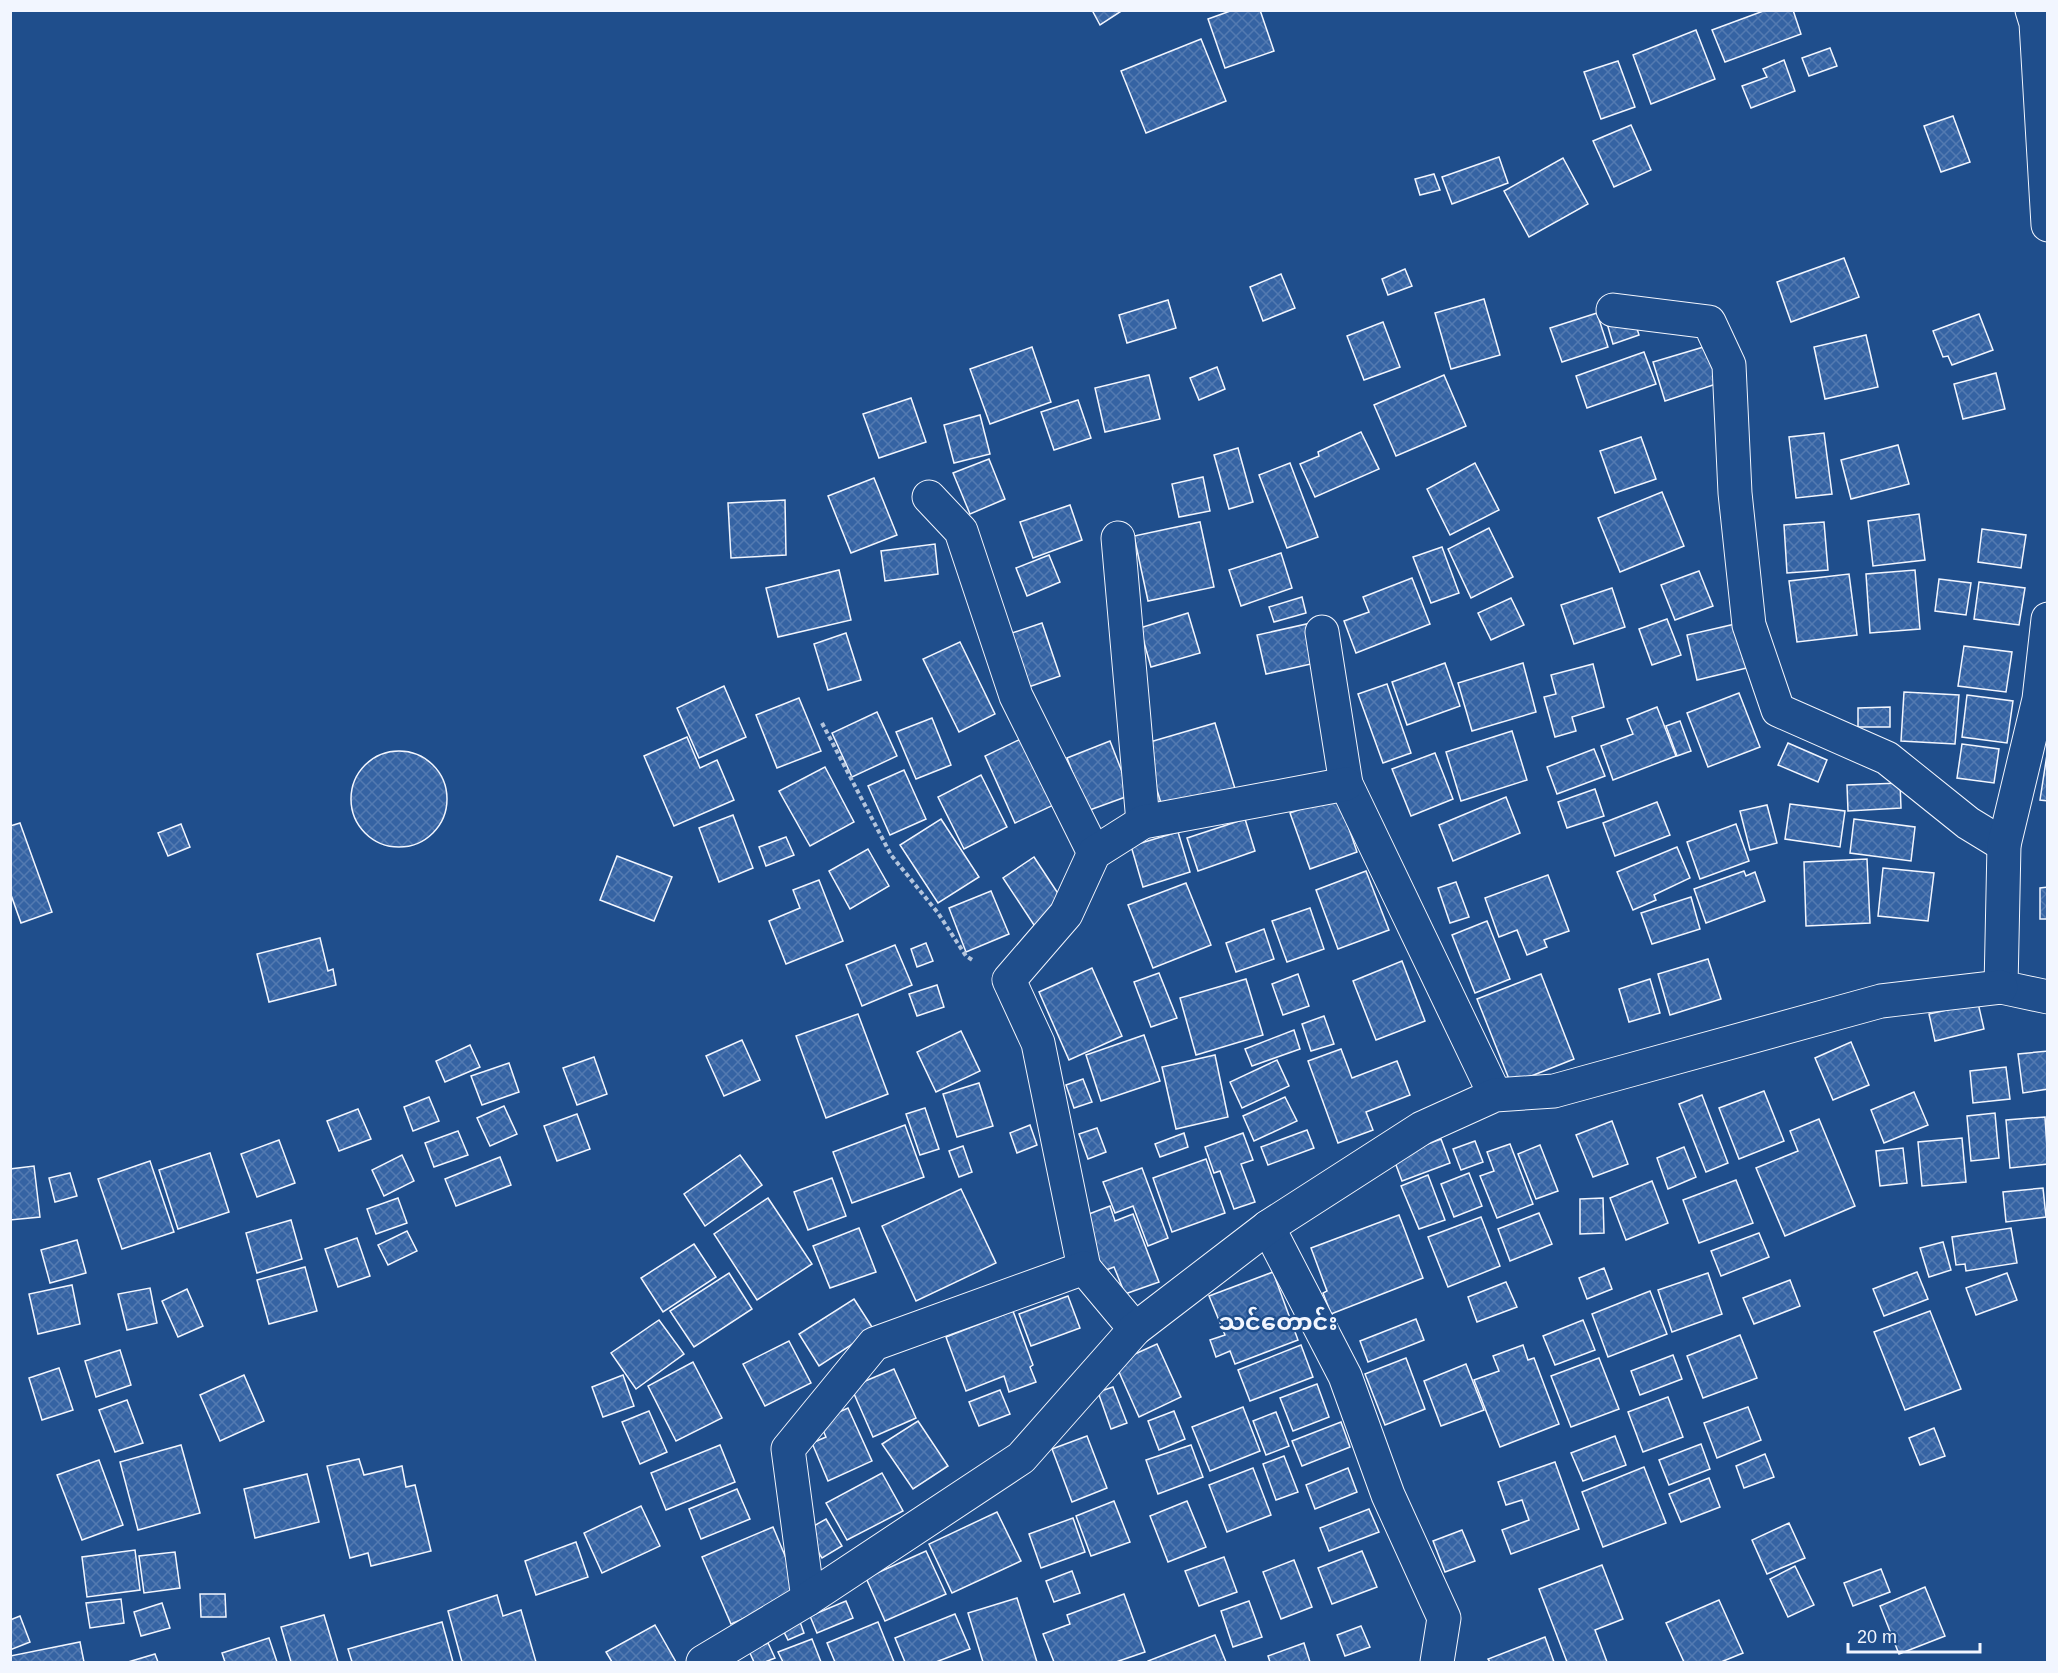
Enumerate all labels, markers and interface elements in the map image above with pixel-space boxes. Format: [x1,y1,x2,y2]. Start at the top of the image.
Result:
district label: သင်တောင်း [1218,1306,1338,1335]
scale bar [1848,1616,1980,1654]
text: 20 m [1857,1627,1897,1647]

